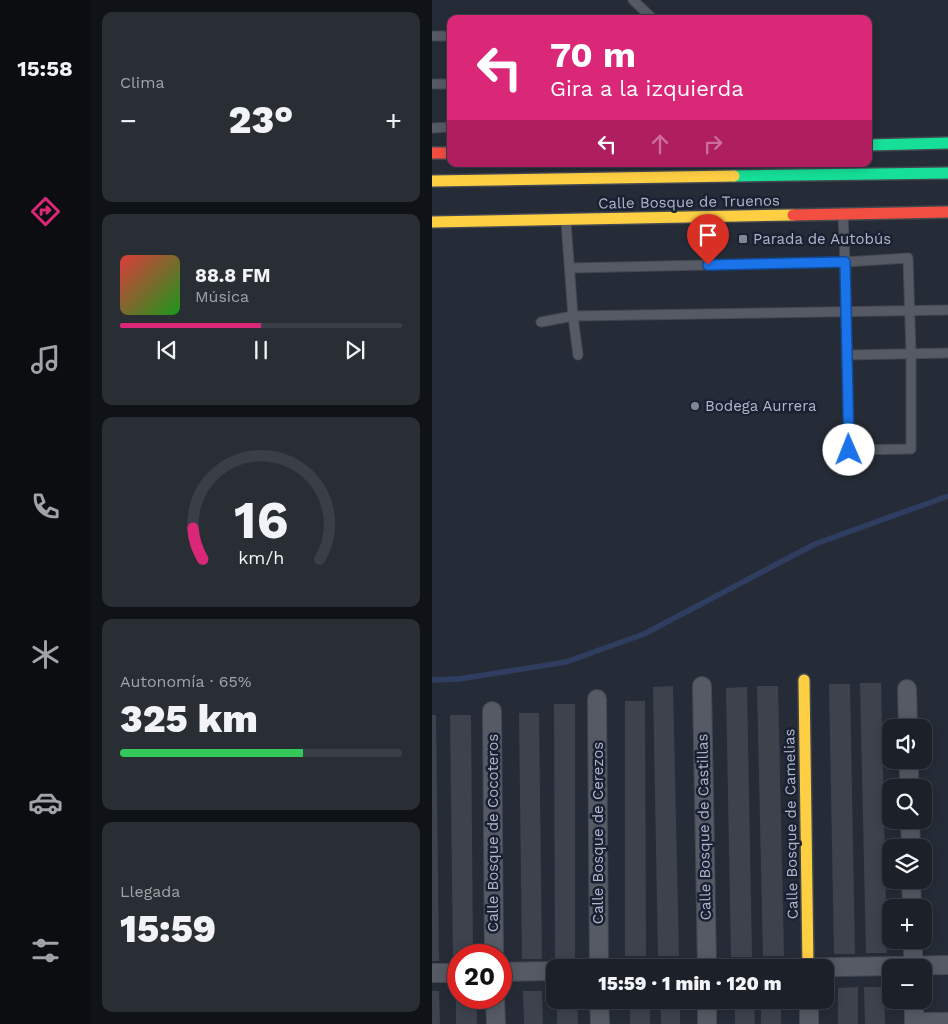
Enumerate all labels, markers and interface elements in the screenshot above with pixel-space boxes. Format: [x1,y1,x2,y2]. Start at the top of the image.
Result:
text: 70 m [550,34,636,76]
icon: left [467,35,532,100]
text: 15:58 [17,56,73,81]
text: Clima [120,73,164,92]
text: Gira a la izquierda [550,76,744,101]
text: 23° [229,98,293,142]
text: − [120,104,137,137]
text: + [385,104,402,137]
icon: left [593,130,621,158]
icon: ahead [646,130,674,158]
icon: right [699,130,727,158]
street label: Calle Bosque de Truenos [598,191,780,213]
icon: directions [28,194,63,229]
pin [687,214,729,265]
icon: arrive [694,221,722,249]
place label: Parada de Autobús [753,230,891,248]
marker: Parada de Autobús [737,233,749,245]
text: 88.8 FM [195,264,271,287]
text: Música [195,287,249,306]
icon: previous [153,336,181,364]
icon: pause [247,336,275,364]
icon: next [341,336,369,364]
icon: music [28,342,63,377]
place label: Bodega Aurrera [705,397,817,415]
marker: Bodega Aurrera [689,400,701,412]
position arrow [822,423,874,475]
icon: phone [28,489,63,524]
text: 16 [234,490,288,551]
text: km/h [238,547,284,568]
icon: climate [28,637,63,672]
text: Autonomía · 65% [120,672,252,691]
text: 325 km [120,697,258,741]
map controls [882,719,932,1009]
button: sound [882,719,932,769]
street label: Calle Bosque de Camelias [780,728,802,920]
street label: Calle Bosque de Castillas [693,733,715,920]
street label: Calle Bosque de Cocoteros [484,734,502,932]
street label: Calle Bosque de Cerezos [589,742,607,924]
button: search [882,779,932,829]
icon: car [28,785,63,820]
button: layers [882,839,932,889]
text: Llegada [120,882,180,901]
button: + [882,899,932,949]
text: 15:59 [120,907,216,951]
icon: filters [28,933,63,968]
speed limit sign: 20 [447,944,512,1009]
button: − [882,959,932,1009]
text: 15:59 · 1 min · 120 m [598,972,782,995]

